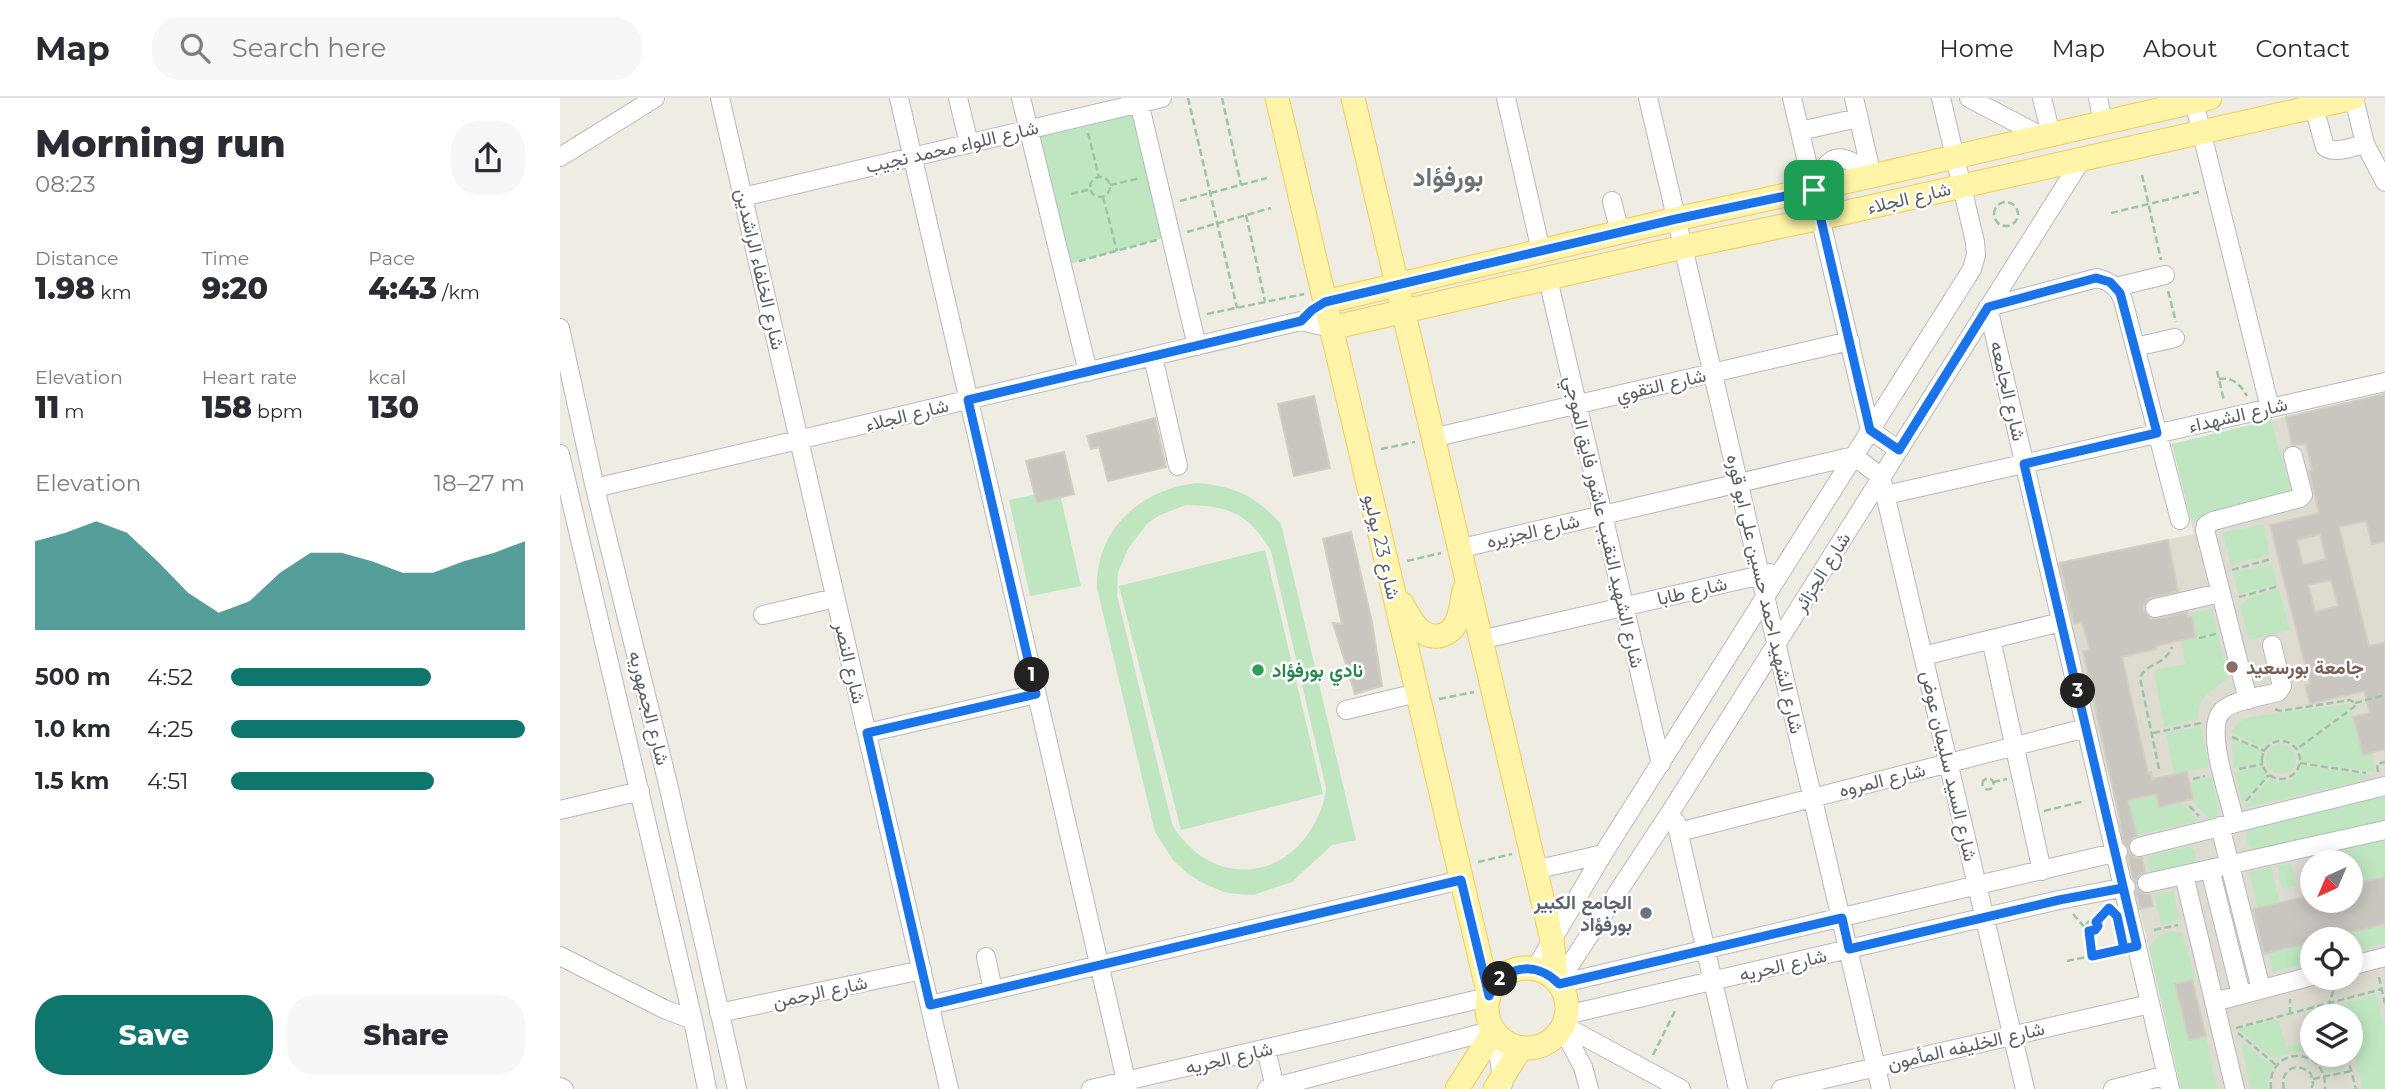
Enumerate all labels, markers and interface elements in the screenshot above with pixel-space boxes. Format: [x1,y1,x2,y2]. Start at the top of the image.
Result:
search box [152,17,642,80]
text: Map [35,28,110,68]
icon: search [176,29,214,67]
text: Search here [232,32,386,64]
text: Home [1939,34,2014,63]
text: Map [2052,34,2105,63]
text: About [2143,34,2217,63]
text: Contact [2255,34,2350,63]
street label: شارع اللواء محمد نجيب [863,116,1041,179]
text: Morning run [35,120,286,167]
button: share [451,121,525,195]
pin [1784,160,1844,220]
district label: بورفؤاد [1413,161,1483,193]
text: 08:23 [35,170,96,198]
icon: arrive [1795,171,1833,209]
street label: شارع الجلاء [1865,177,1953,220]
street label: شارع الخلفاء الراشدين [729,186,790,352]
text: Distance [35,247,118,270]
text: Time [202,247,249,270]
text: Pace [368,247,415,270]
text: 1.98 [35,270,95,307]
text: 9:20 [202,270,268,307]
text: 4:43 [368,270,437,307]
text: km [95,281,132,304]
text: /km [437,281,480,304]
street label: شارع الجامعه [1984,339,2031,443]
street label: شارع التقوي [1614,363,1709,410]
text: Elevation [35,366,123,389]
text: Heart rate [202,366,297,389]
text: kcal [368,366,406,389]
street label: شارع الشهيد النقيب عاشور فايق الموجي [1555,374,1649,671]
text: 11 [35,389,59,426]
text: 158 [202,389,252,426]
text: 130 [368,389,419,426]
street label: شارع الشهداء [2186,392,2290,439]
street label: شارع الجلاء [863,394,951,437]
text: m [59,400,84,423]
text: bpm [252,400,303,423]
street label: شارع الشهيد احمد حسين على ابو قوره [1721,452,1808,736]
text: Elevation [35,469,141,497]
text: 18–27 m [434,469,525,497]
street label: شارع 23 يوليو [1358,492,1405,602]
street label: شارع الجزيره [1484,509,1582,554]
street label: شارع الجزائر [1788,528,1856,617]
street label: شارع طابا [1655,572,1729,611]
street label: شارع النصر [828,619,871,706]
street label: شارع الجمهوريه [623,648,674,768]
place label: جامعة بورسعيد [2246,656,2364,680]
pin: 1 [1014,658,1050,692]
place label: نادي بورفؤاد [1272,659,1363,687]
marker: جامعة بورسعيد [2224,659,2240,675]
marker: نادي بورفؤاد [1250,662,1266,678]
text: 500 m [35,663,111,691]
text: 4:52 [147,663,193,691]
text: 1 [1028,663,1035,686]
street label: شارع السيد سليمان عوض [1915,669,1982,864]
pin: 3 [2060,674,2096,708]
text: 3 [2072,679,2083,702]
text: 1.0 km [35,715,111,743]
text: 4:25 [147,715,193,743]
street label: شارع المروه [1836,758,1928,803]
text: 1.5 km [35,767,109,795]
text: 4:51 [147,767,189,795]
north arrow [2300,850,2362,914]
map controls [2300,850,2363,1067]
place label: الجامع الكبير بورفؤاد [1533,891,1632,937]
marker: الجامع الكبير بورفؤاد [1638,905,1654,921]
button: locate [2300,927,2363,990]
street label: شارع الحريه [1737,944,1829,987]
pin: 2 [1482,962,1518,996]
text: 2 [1494,967,1505,990]
street label: شارع الرحمن [771,971,870,1014]
button: Save [35,995,273,1075]
button: Share [287,995,525,1075]
button: layers [2300,1004,2363,1067]
street label: شارع الخليفه المأمون [1885,1017,2047,1076]
street label: شارع الحريه [1183,1037,1275,1080]

